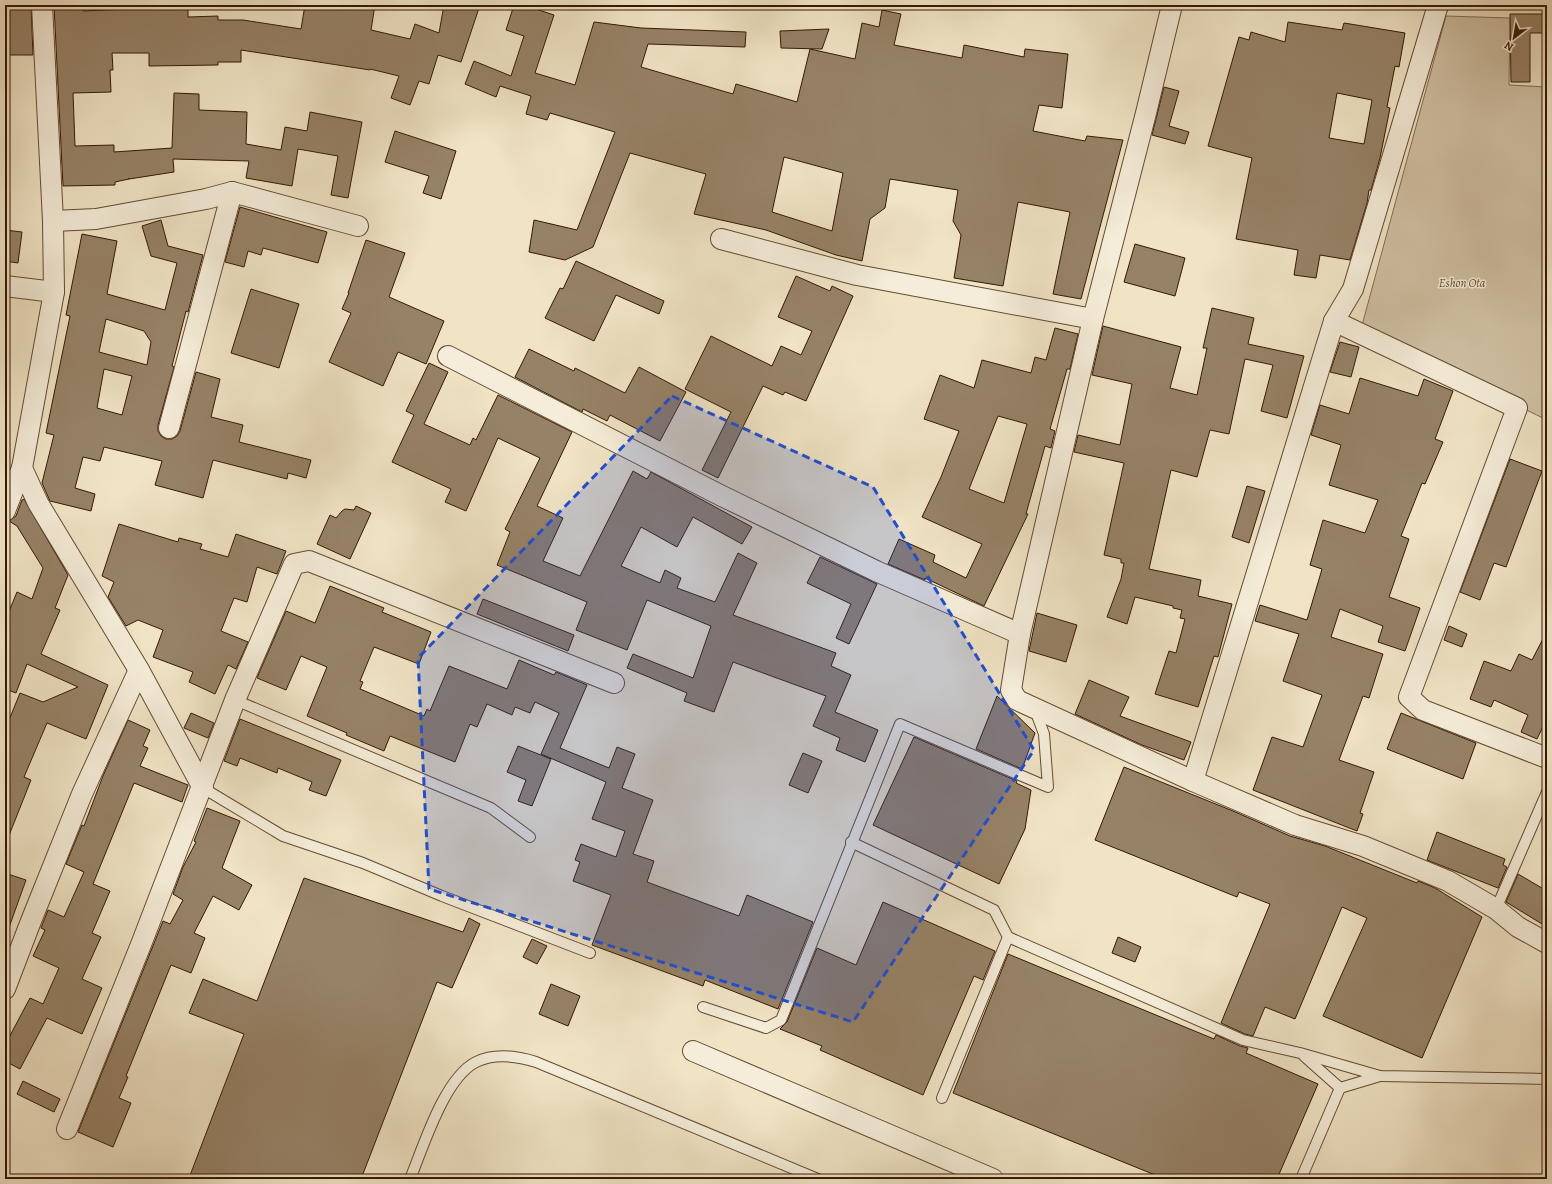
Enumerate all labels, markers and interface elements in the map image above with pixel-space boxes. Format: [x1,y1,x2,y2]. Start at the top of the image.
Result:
north arrow [1494,18,1534,58]
text: N [1502,38,1516,55]
park label: Eshon Ota [1439,275,1486,291]

